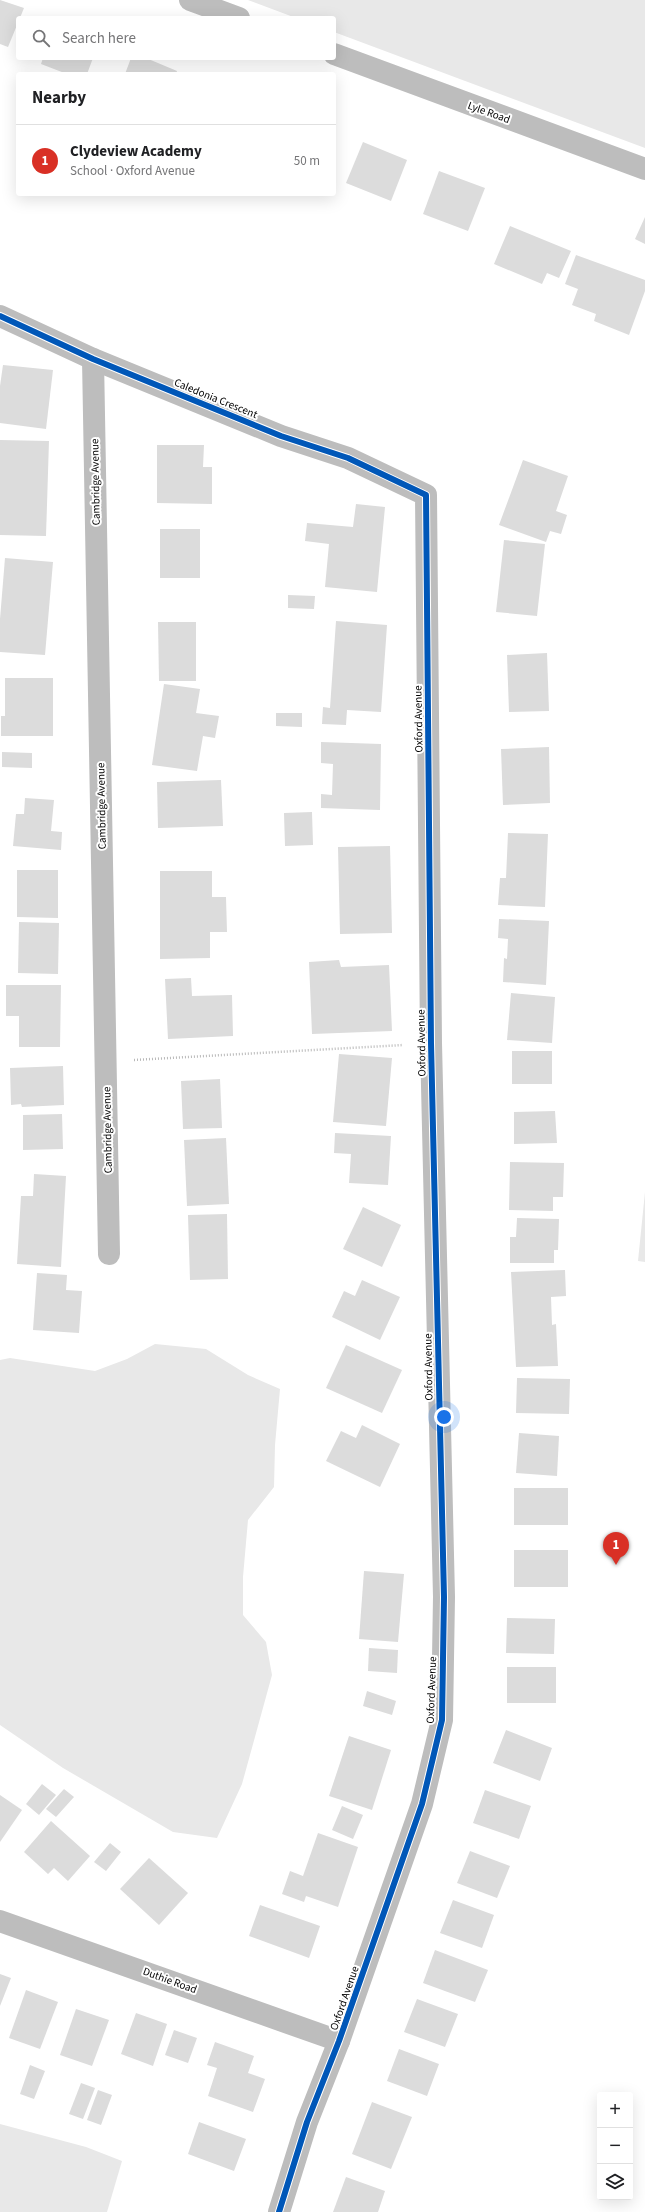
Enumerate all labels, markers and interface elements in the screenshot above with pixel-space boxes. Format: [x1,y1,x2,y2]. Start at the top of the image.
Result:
search box [16,16,336,60]
icon: search [30,27,52,49]
text: Search here [62,28,136,49]
text: Nearby [32,86,86,110]
street label: Lyle Road [466,98,512,127]
text: Clydeview Academy [70,141,202,162]
text: 1 [42,152,48,170]
text: 50 m [294,152,320,170]
text: School · Oxford Avenue [70,162,195,180]
street label: Caledonia Crescent [172,375,260,422]
street label: Cambridge Avenue [87,438,104,525]
street label: Oxford Avenue [410,685,427,753]
street label: Cambridge Avenue [93,762,110,849]
street label: Oxford Avenue [413,1009,430,1077]
street label: Cambridge Avenue [99,1086,116,1173]
street label: Oxford Avenue [420,1333,437,1401]
your location [434,1407,454,1427]
pin: 1 [603,1532,629,1565]
street label: Oxford Avenue [423,1656,440,1724]
street label: Duthie Road [141,1964,199,1997]
street label: Oxford Avenue [326,1964,363,2032]
map controls [597,2092,633,2200]
button: + [597,2092,633,2128]
button: − [597,2128,633,2164]
button: layers [597,2164,633,2200]

